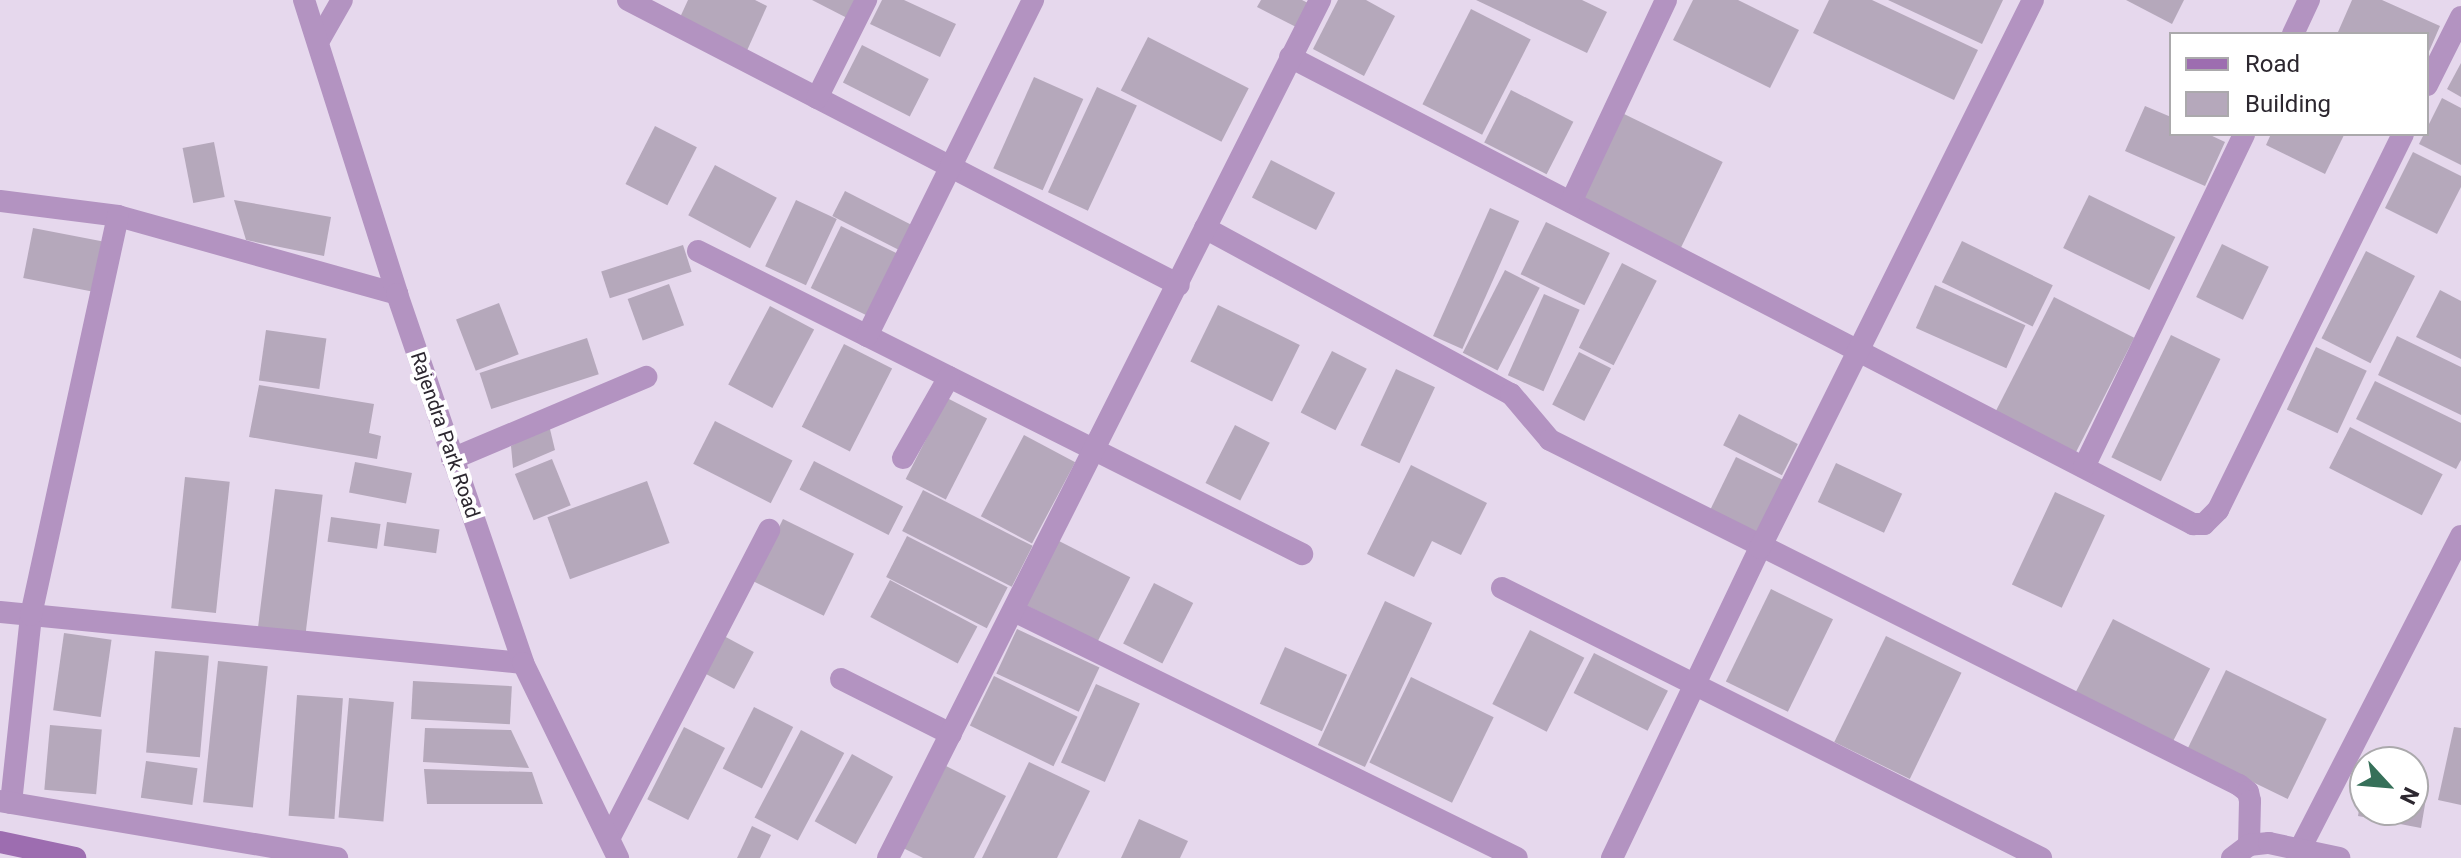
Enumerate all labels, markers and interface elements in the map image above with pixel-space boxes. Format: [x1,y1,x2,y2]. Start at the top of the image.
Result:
legend [2169,32,2429,136]
text: Road [2245,50,2300,78]
text: Building [2245,90,2331,118]
street label: Rajendra Park Road [405,349,485,521]
north arrow [2349,746,2429,826]
text: N [2395,783,2424,808]

